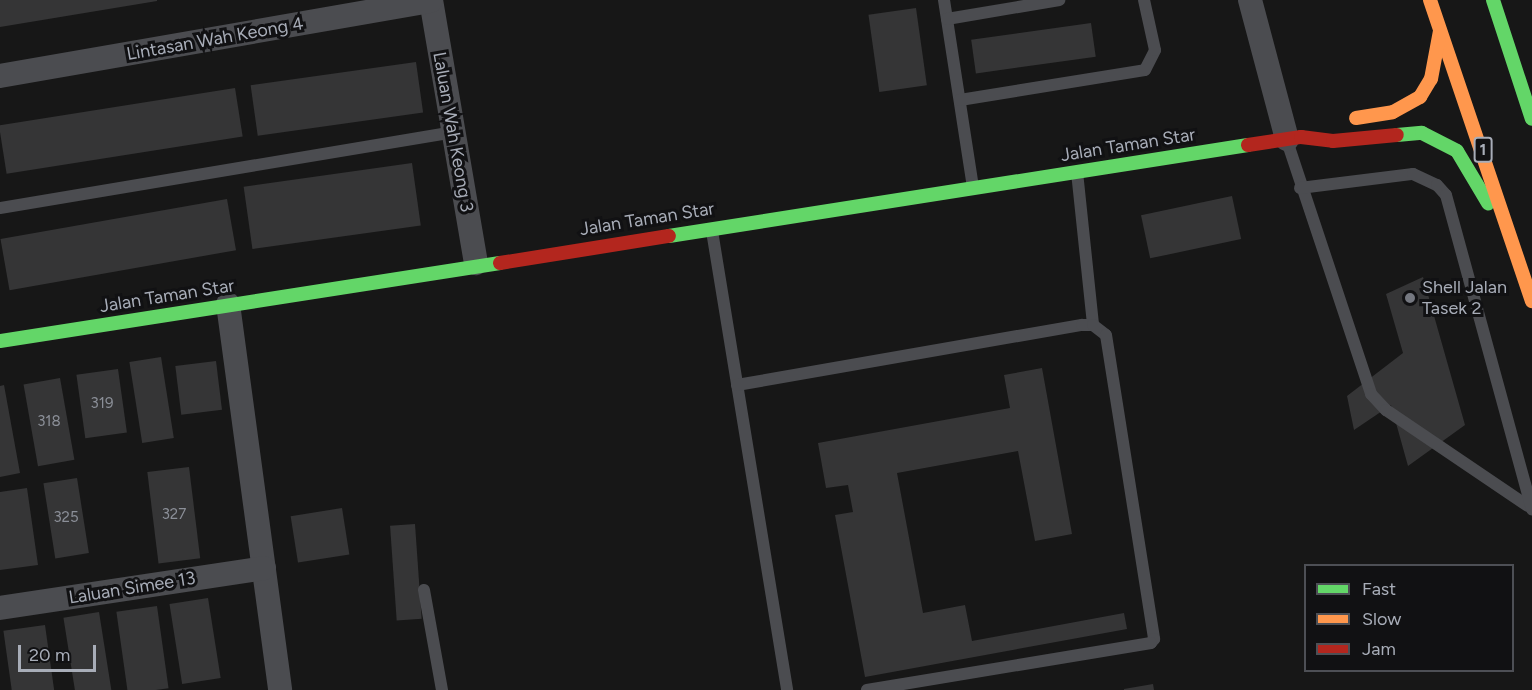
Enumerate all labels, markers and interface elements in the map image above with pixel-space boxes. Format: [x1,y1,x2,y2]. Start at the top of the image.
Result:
street label: Lintasan Wah Keong 4 [125,13,305,65]
street label: Laluan Wah Keong 3 [428,50,478,214]
street label: Jalan Taman Star [1059,124,1197,166]
road number: 1 [1472,137,1494,163]
street label: Jalan Taman Star [578,198,716,240]
street label: Jalan Taman Star [98,275,236,317]
place label: Shell Jalan Tasek 2 [1422,277,1507,320]
marker: Shell Jalan Tasek 2 [1403,291,1417,305]
house number: 319 [91,395,113,413]
house number: 318 [37,413,61,431]
house number: 327 [162,506,186,524]
house number: 325 [53,509,79,527]
legend [1304,564,1514,672]
street label: Laluan Simee 13 [67,567,197,609]
text: Fast [1362,578,1396,600]
text: Slow [1362,608,1401,630]
scale bar [21,633,99,671]
text: Jam [1362,638,1396,660]
text: 20 m [29,644,70,666]

